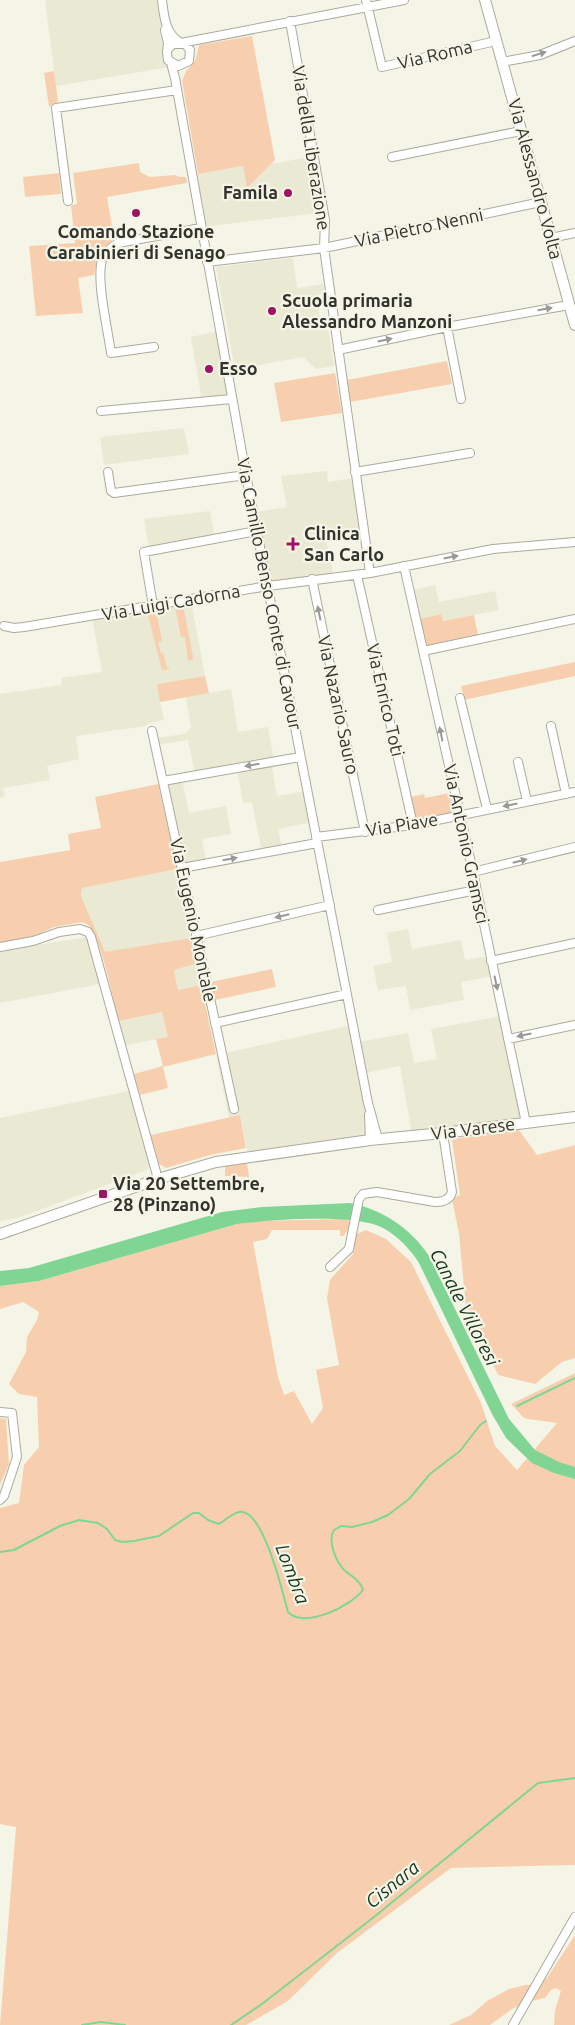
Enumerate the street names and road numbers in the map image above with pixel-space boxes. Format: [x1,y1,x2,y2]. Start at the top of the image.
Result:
street label: Via Roma [395,36,474,72]
street label: Via della Liberazione [289,64,335,232]
street label: Via Alessandro Volta [505,96,567,261]
street label: Via Pietro Nenni [353,204,485,250]
street label: Via Camillo Benso Conte di Cavour [234,456,306,732]
street label: Via Luigi Cadorna [100,580,242,624]
street label: Via Nazario Sauro [314,634,363,776]
street label: Via Enrico Toti [363,641,409,758]
street label: Via Antonio Gramsci [440,762,494,925]
street label: Via Piave [364,808,439,840]
street label: Via Eugenio Montale [167,836,221,1004]
street label: Via Varese [430,1113,516,1143]

